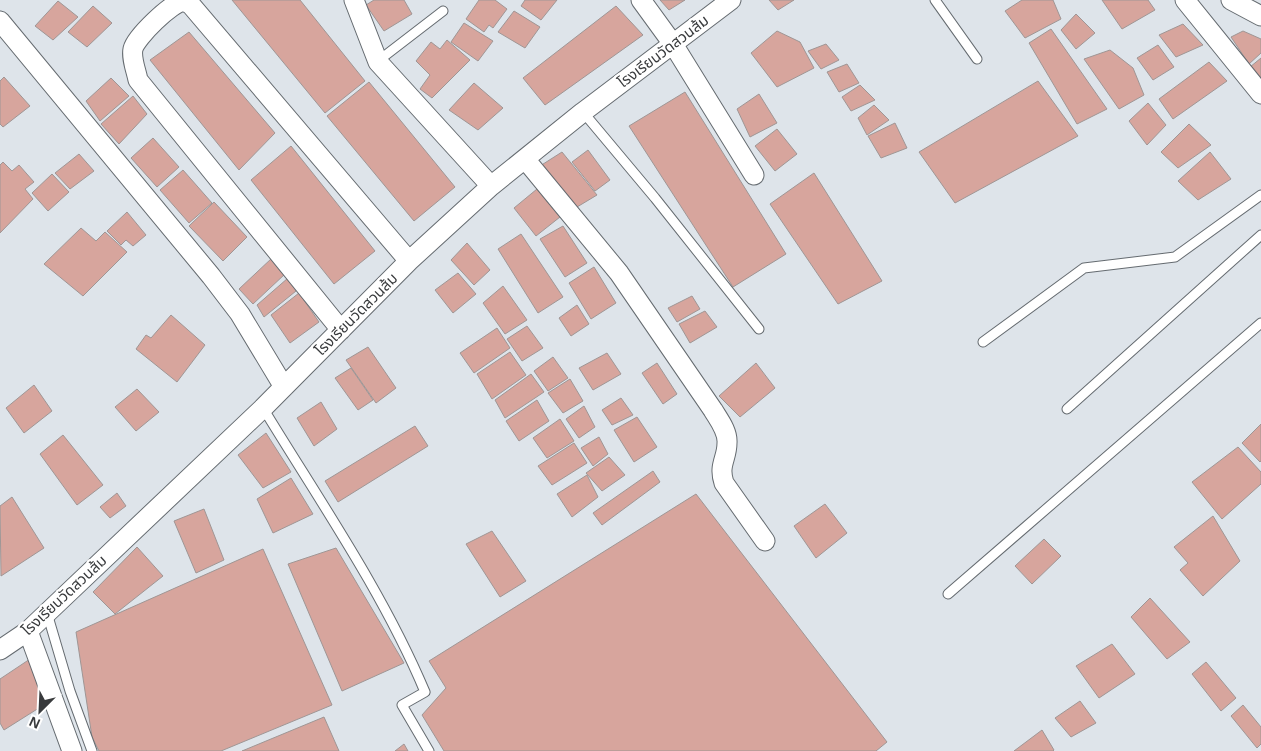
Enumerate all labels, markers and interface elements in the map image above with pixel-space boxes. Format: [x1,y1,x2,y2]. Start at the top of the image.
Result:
street label: โรงเรียนวัดสวนส้ม [614,11,712,91]
street label: โรงเรียนวัดสวนส้ม [311,269,401,359]
street label: โรงเรียนวัดสวนส้ม [18,552,110,638]
north arrow [15,686,65,736]
text: N [27,714,43,732]

